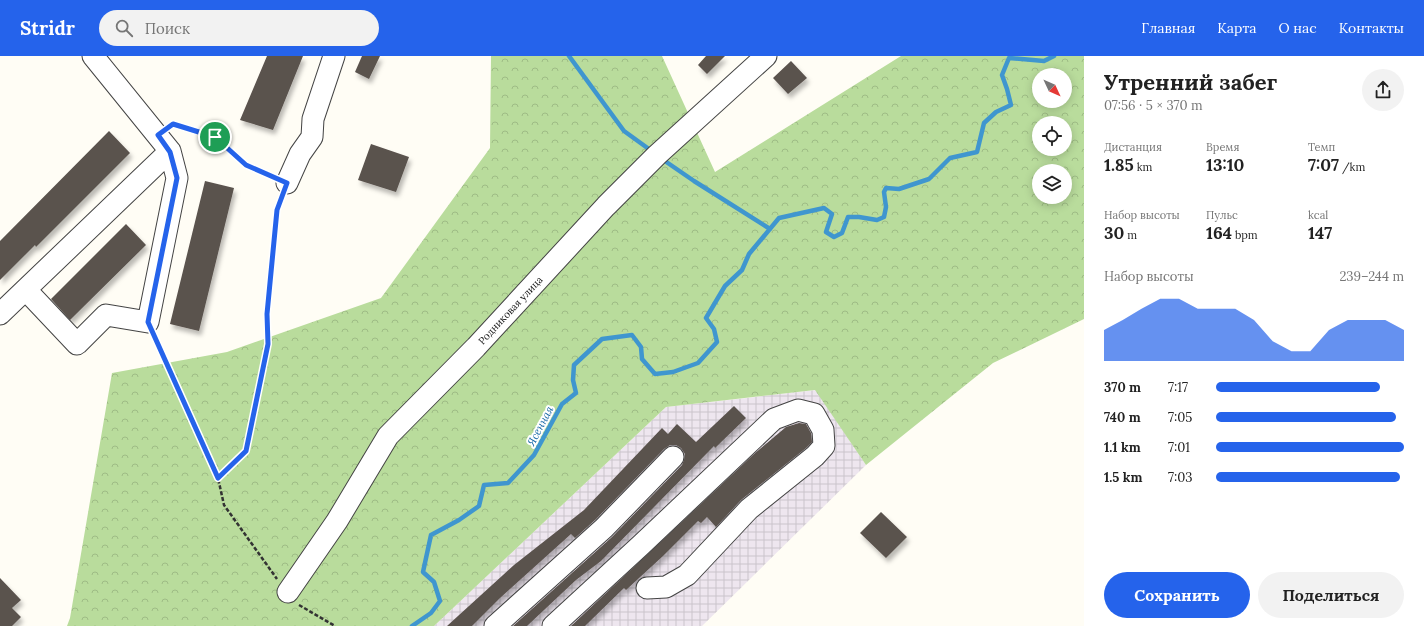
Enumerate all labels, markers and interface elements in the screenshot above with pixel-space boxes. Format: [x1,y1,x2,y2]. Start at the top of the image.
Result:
search box [99,10,379,46]
text: Stridr [20,16,75,40]
icon: search [113,17,135,39]
text: Поиск [145,19,190,38]
text: Главная [1141,19,1195,37]
text: Карта [1217,19,1257,37]
text: О нас [1279,19,1317,37]
text: Контакты [1339,19,1404,37]
north arrow [1032,68,1072,108]
map controls [1032,68,1072,204]
text: Утренний забег [1104,68,1277,96]
button: share [1362,69,1404,111]
text: 07:56 · 5 × 370 m [1104,97,1203,114]
button: locate [1032,116,1072,156]
pin [198,120,232,154]
icon: arrive [204,126,226,148]
text: Дистанция [1104,140,1162,154]
text: Время [1206,140,1239,154]
text: Темп [1308,140,1335,154]
text: 1.85 [1104,154,1134,176]
text: 13:10 [1206,154,1244,176]
text: 7:07 [1308,154,1339,176]
text: km [1134,160,1152,174]
text: /km [1339,160,1365,174]
button: layers [1032,164,1072,204]
text: Набор высоты [1104,208,1180,222]
text: Пульс [1206,208,1238,222]
text: kcal [1308,208,1328,222]
text: 30 [1104,222,1124,244]
text: 164 [1206,222,1232,244]
text: 147 [1308,222,1332,244]
text: m [1124,228,1137,242]
text: bpm [1232,228,1258,242]
text: Набор высоты [1104,268,1194,285]
text: 239–244 m [1339,268,1404,285]
street label: Родниковая улица [475,273,545,347]
text: 370 m [1104,379,1141,396]
text: 7:17 [1168,379,1188,396]
water label: Ясенная [524,403,557,448]
text: 740 m [1104,409,1141,426]
text: 7:05 [1168,409,1192,426]
text: 1.1 km [1104,439,1141,456]
text: 7:01 [1168,439,1190,456]
text: 1.5 km [1104,469,1142,486]
text: 7:03 [1168,469,1193,486]
button: Сохранить [1104,572,1250,618]
button: Поделиться [1258,572,1404,618]

